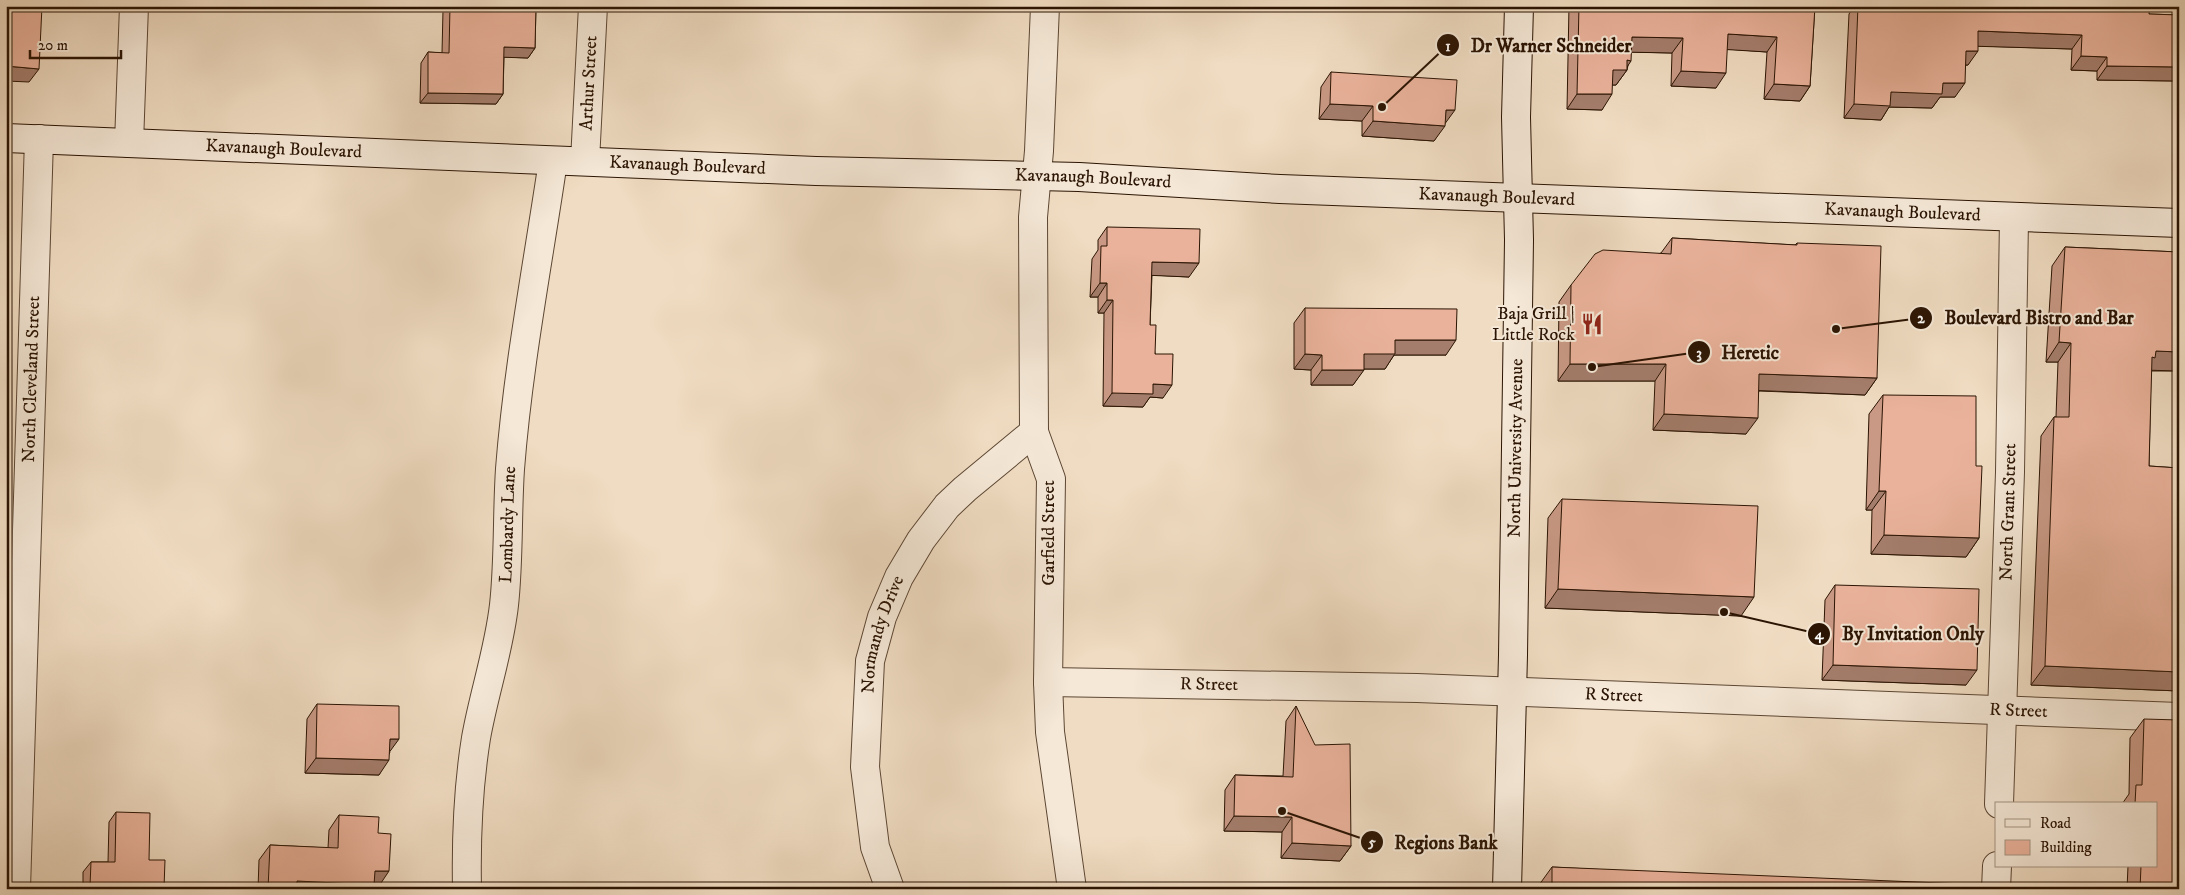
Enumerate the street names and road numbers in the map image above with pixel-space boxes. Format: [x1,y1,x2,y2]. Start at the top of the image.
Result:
street label: Arthur Street [576,35,602,131]
street label: Kavanaugh Boulevard [205,135,362,163]
street label: Kavanaugh Boulevard [609,152,766,180]
street label: Kavanaugh Boulevard [1015,165,1172,193]
street label: Kavanaugh Boulevard [1418,183,1575,211]
street label: Kavanaugh Boulevard [1824,199,1981,226]
street label: North Cleveland Street [18,295,45,463]
street label: North University Avenue [1504,358,1528,538]
street label: North Grant Street [1995,443,2021,581]
street label: Lombardy Lane [495,466,521,583]
street label: Garfield Street [1038,480,1060,586]
street label: Normandy Drive [857,572,909,694]
street label: R Street [1180,673,1239,696]
street label: R Street [1584,683,1644,708]
street label: R Street [1989,699,2048,723]

